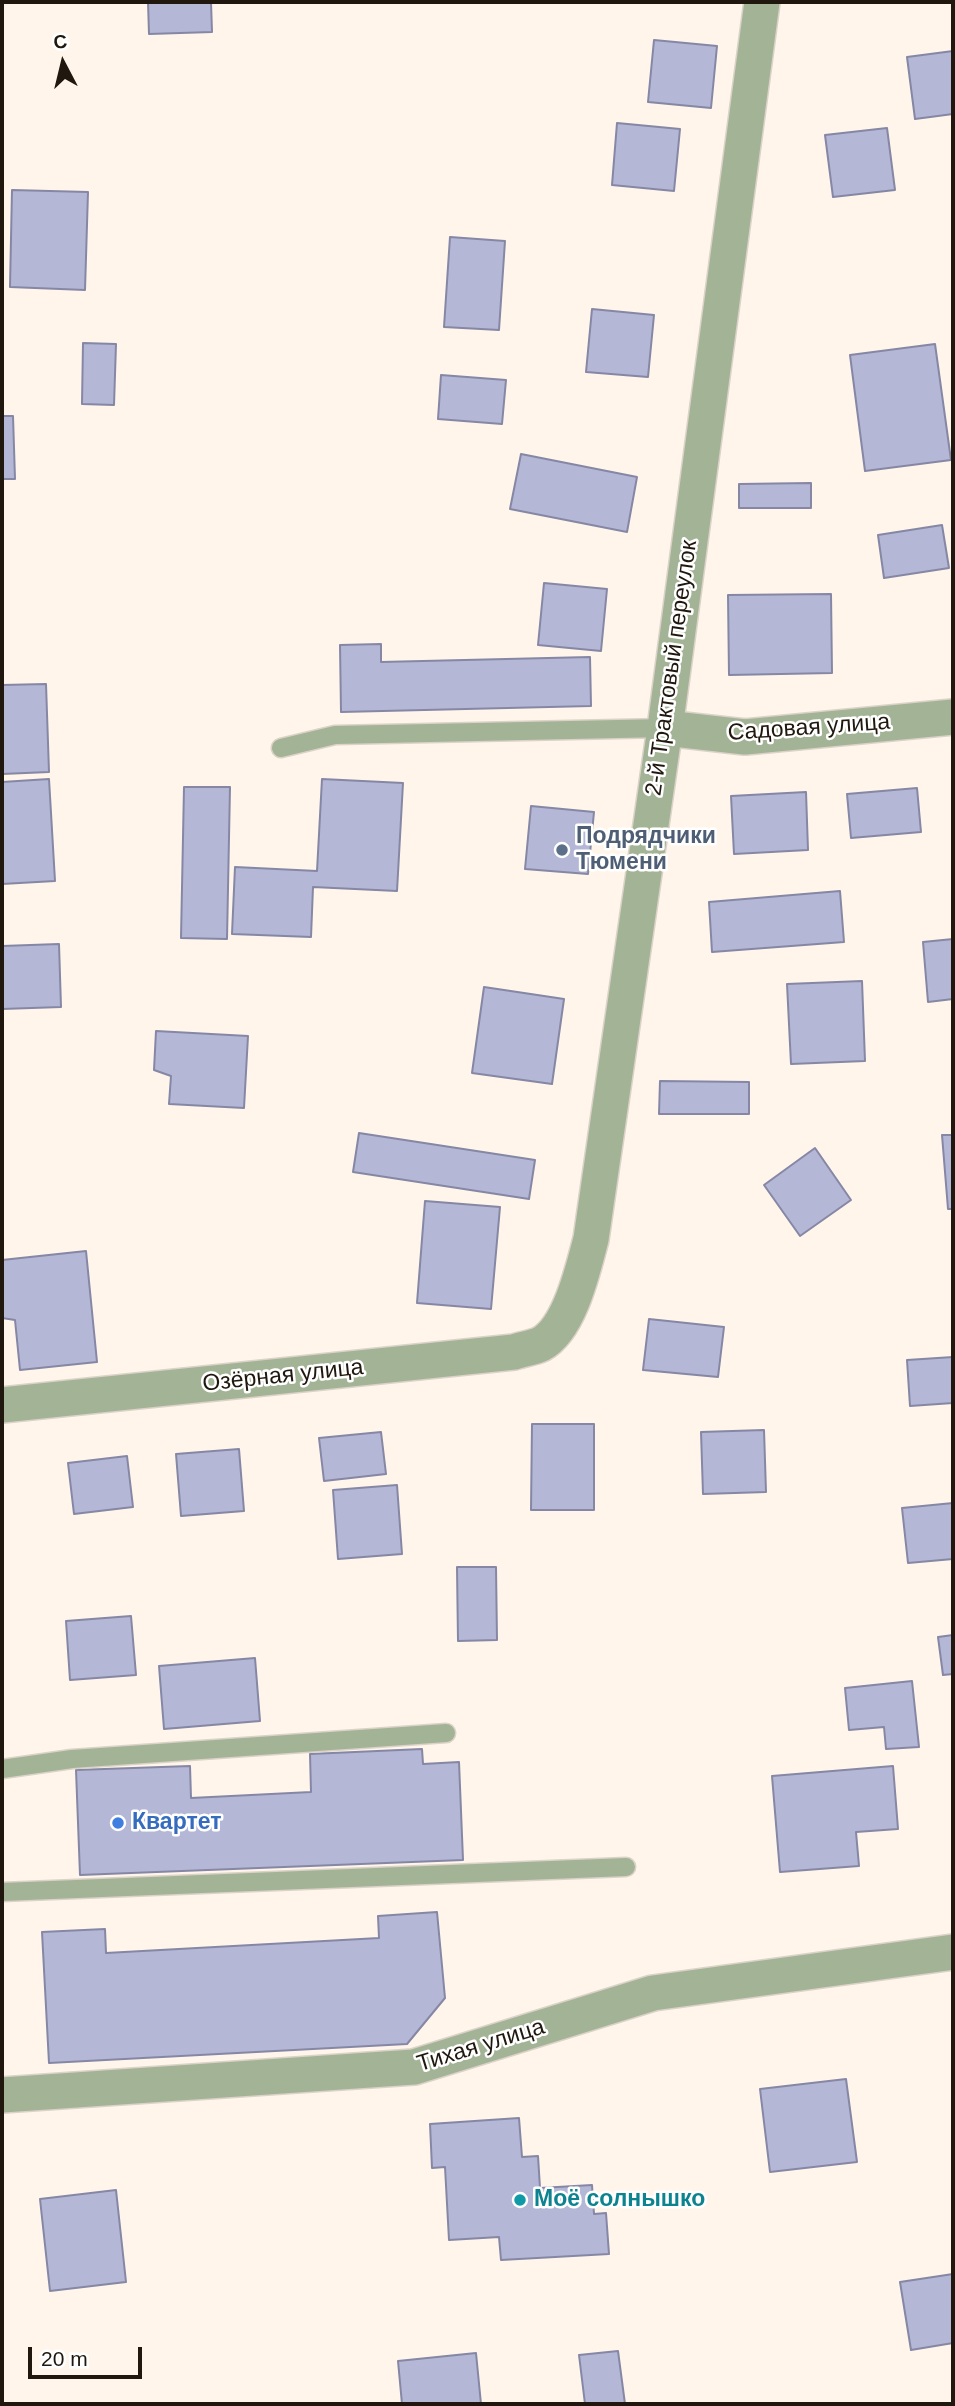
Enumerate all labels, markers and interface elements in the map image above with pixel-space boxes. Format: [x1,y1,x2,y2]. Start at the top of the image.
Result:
north arrow [28,28,98,98]
text: С [52,30,68,53]
street label: 2-й Трактовый переулок [640,539,704,797]
street label: Садовая улица [727,709,891,747]
place label: Подрядчики Тюмени [576,823,716,877]
marker: Подрядчики Тюмени [554,842,570,858]
street label: Озёрная улица [201,1354,365,1398]
place label: Квартет [132,1809,221,1837]
marker: Квартет [110,1815,126,1831]
street label: Тихая улица [414,2014,548,2078]
place label: Моё солнышко [534,2186,705,2214]
marker: Моё солнышко [512,2192,528,2208]
scale bar [32,2332,145,2376]
text: 20 m [41,2347,88,2370]

